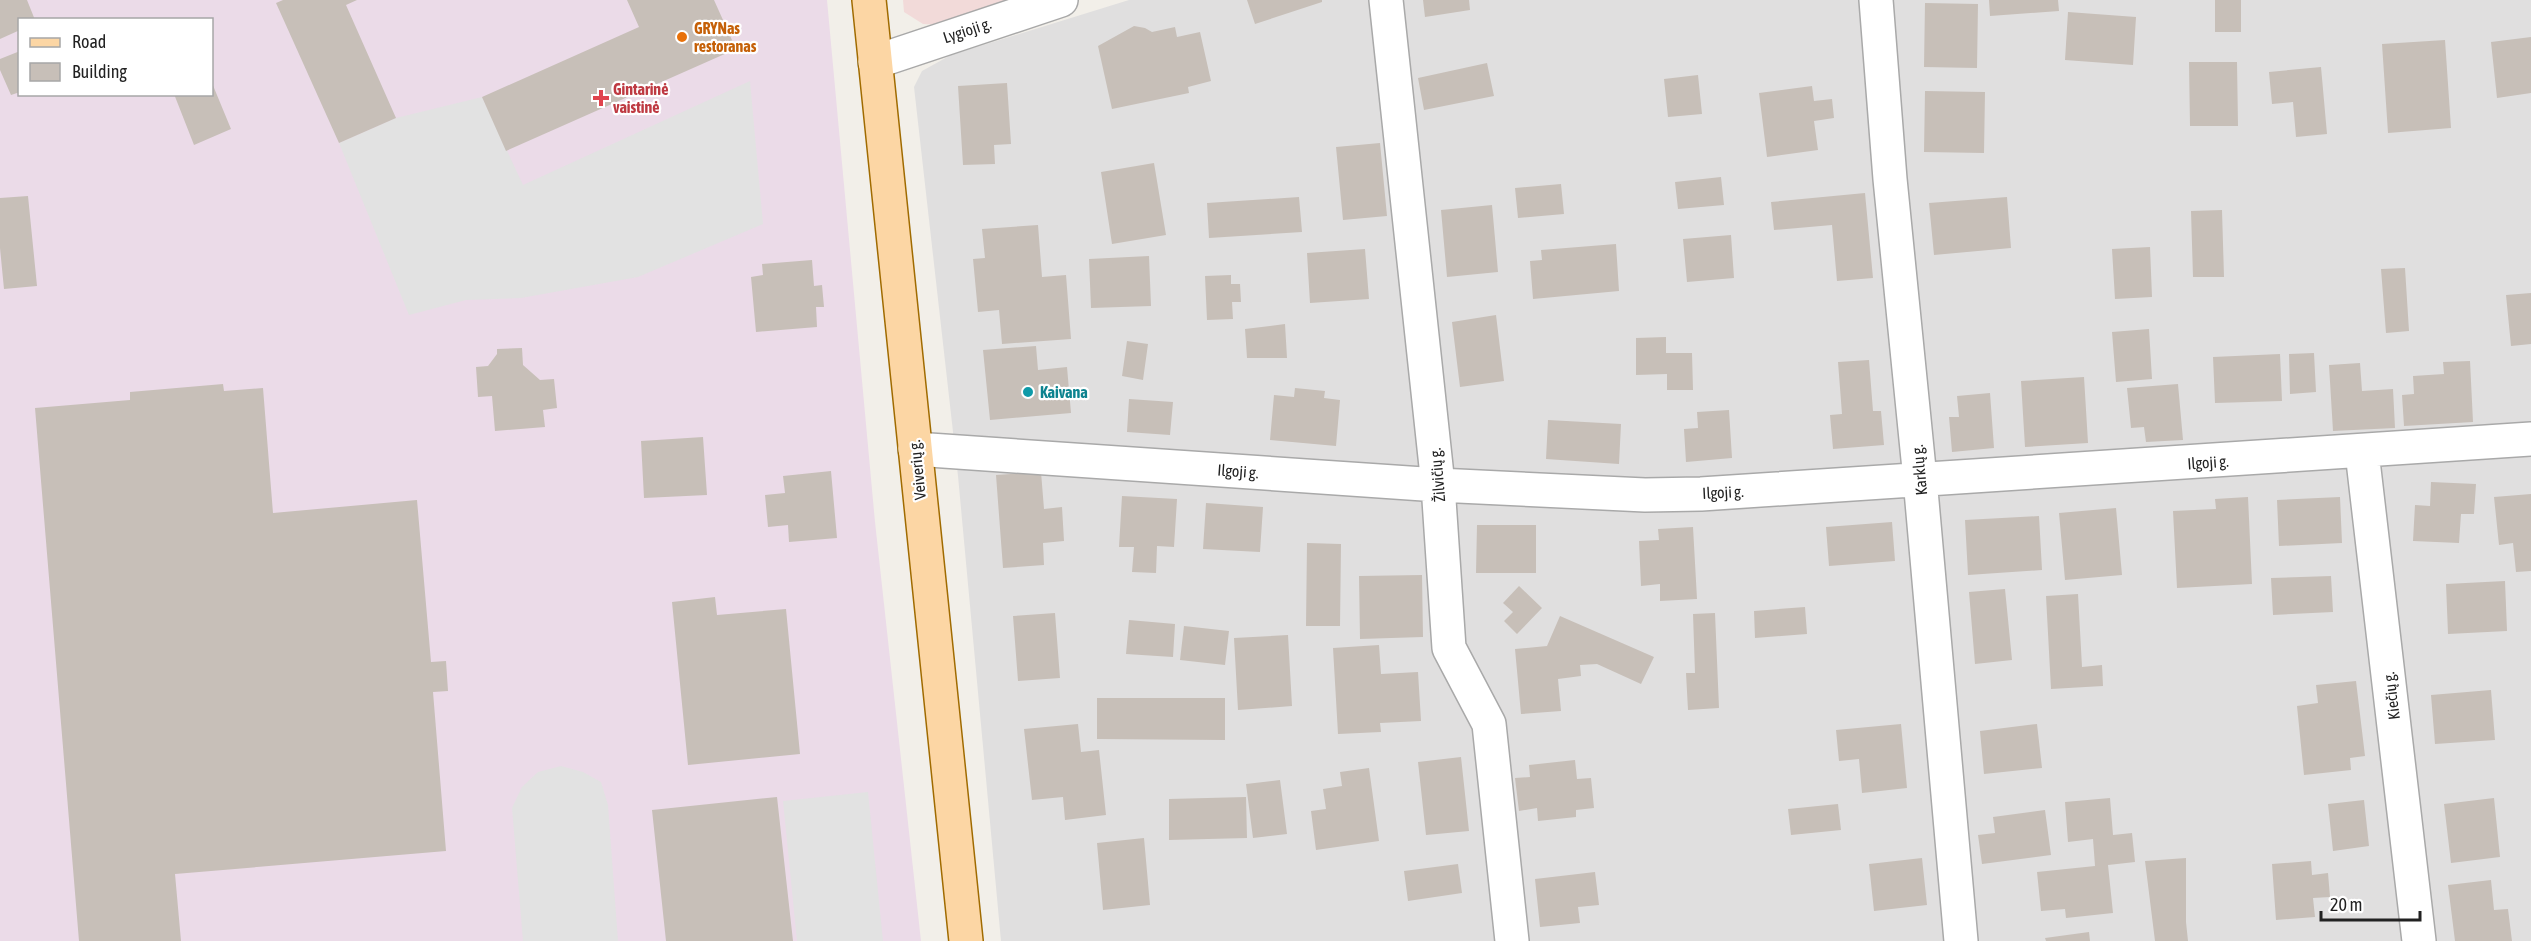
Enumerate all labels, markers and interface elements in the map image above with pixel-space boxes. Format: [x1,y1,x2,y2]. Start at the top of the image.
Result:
street label: Lygioji g. [941,14,994,47]
legend [18,18,213,96]
place label: GRYNas restoranas [694,19,757,55]
marker: GRYNas restoranas [675,30,689,44]
text: Road [72,31,106,52]
text: Building [72,61,127,82]
place label: Gintarinė vaistinė [613,80,668,116]
marker: Gintarinė vaistinė [594,91,608,105]
place label: Kaivana [1040,383,1088,401]
marker: Kaivana [1021,385,1035,399]
street label: Veiverių g. [905,439,930,501]
street label: Karklų g. [1908,444,1931,496]
street label: Žilvičių g. [1426,447,1449,503]
street label: Ilgoji g. [2187,452,2230,473]
street label: Ilgoji g. [1217,461,1259,482]
street label: Ilgoji g. [1702,482,1744,503]
street label: Kiečių g. [2379,671,2404,721]
scale bar [2321,884,2420,922]
text: 20 m [2330,894,2362,915]

